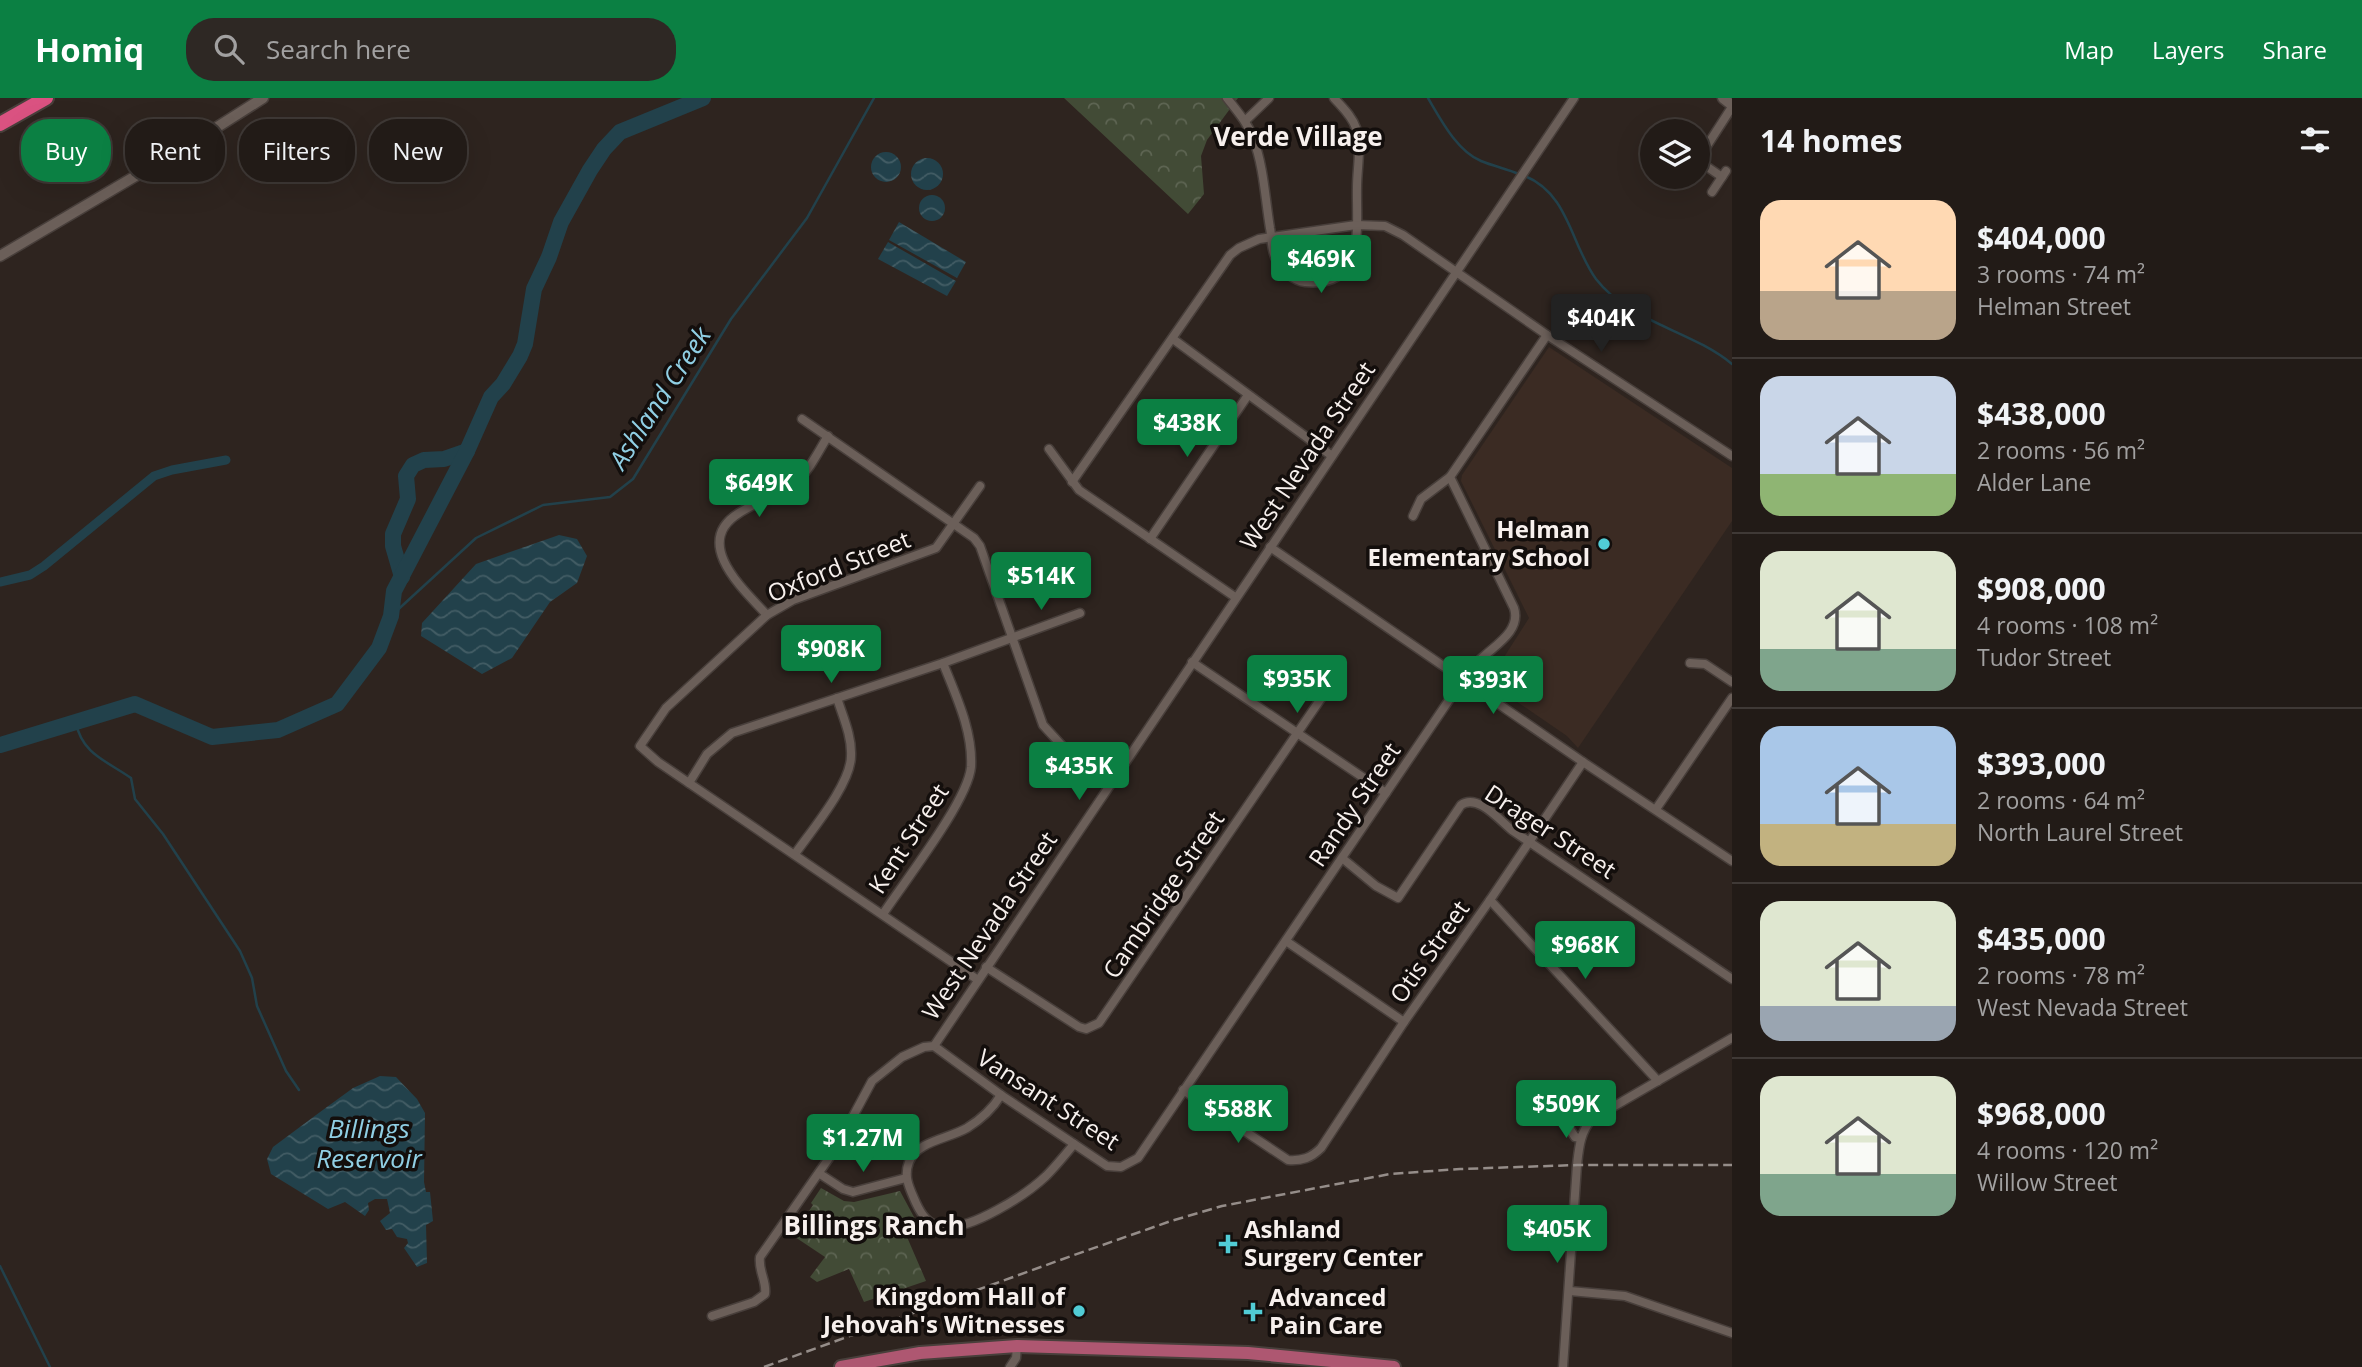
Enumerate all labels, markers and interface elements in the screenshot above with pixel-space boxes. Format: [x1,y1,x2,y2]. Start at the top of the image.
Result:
search box [186,18,676,81]
text: Homiq [35,27,144,72]
icon: search [210,30,248,68]
text: Search here [266,31,411,67]
text: Map [2064,33,2114,66]
text: Layers [2152,33,2225,66]
text: Share [2263,33,2327,66]
district label: Verde Village [1213,118,1383,154]
chip: Buy [21,119,111,182]
chip: Rent [125,119,225,182]
chip: Filters [239,119,355,182]
chip: New [369,119,467,182]
map controls [1640,119,1710,189]
button: layers [1640,119,1710,189]
text: 14 homes [1760,120,1903,161]
icon: filters [2296,121,2334,159]
text: $404,000 [1977,217,2106,258]
icon: home [1816,228,1900,312]
pin: $469K [1272,236,1370,295]
text: $469K [1287,242,1355,274]
text: 3 rooms · 74 m² [1977,258,2145,290]
text: Helman Street [1977,290,2131,322]
pin: $404K [1552,294,1650,354]
text: $404K [1567,301,1635,333]
water label: Ashland Creek [599,318,719,477]
street label: West Nevada Street [1232,355,1382,556]
text: $438,000 [1977,393,2106,434]
pin: $438K [1138,400,1236,459]
icon: home [1816,404,1900,488]
text: $438K [1153,406,1221,438]
text: 2 rooms · 56 m² [1977,434,2145,466]
pin: $649K [710,460,808,519]
text: $649K [725,466,793,498]
text: Alder Lane [1977,466,2092,498]
place label: Helman Elementary School [1367,512,1590,573]
street label: Oxford Street [762,522,915,609]
marker: Helman Elementary School [1596,536,1612,552]
pin: $514K [992,552,1090,612]
text: $514K [1007,559,1075,591]
text: $908,000 [1977,568,2106,609]
icon: home [1816,579,1900,663]
text: 4 rooms · 108 m² [1977,609,2158,641]
pin: $908K [782,626,880,685]
text: $908K [797,632,865,664]
text: Tudor Street [1977,641,2111,673]
pin: $935K [1248,656,1346,715]
pin: $393K [1444,656,1542,716]
text: $935K [1263,662,1331,694]
text: $393K [1459,663,1527,695]
street label: Randy Street [1300,736,1407,873]
pin: $435K [1030,742,1128,802]
text: $393,000 [1977,743,2106,784]
text: $435K [1045,749,1113,781]
icon: home [1816,754,1900,838]
street label: Drager Street [1479,776,1623,885]
street label: Kent Street [860,777,956,899]
text: 2 rooms · 64 m² [1977,784,2145,816]
street label: Cambridge Street [1094,804,1231,985]
text: North Laurel Street [1977,816,2183,848]
street label: West Nevada Street [914,825,1064,1026]
street label: Otis Street [1381,893,1476,1009]
text: $435,000 [1977,918,2106,959]
pin: $968K [1536,922,1634,981]
text: $968K [1551,928,1619,960]
icon: home [1816,929,1900,1013]
text: 2 rooms · 78 m² [1977,959,2145,991]
text: West Nevada Street [1977,991,2188,1023]
street label: Vansant Street [971,1040,1126,1157]
pin: $509K [1517,1080,1615,1140]
pin: $588K [1189,1086,1287,1145]
text: $509K [1532,1087,1600,1119]
text: $588K [1204,1092,1272,1124]
text: $968,000 [1977,1093,2106,1134]
icon: home [1816,1104,1900,1188]
water label: Billings Reservoir [316,1110,424,1176]
pin: $1.27M [806,1114,920,1174]
text: $1.27M [823,1121,903,1153]
text: 4 rooms · 120 m² [1977,1134,2158,1166]
text: Willow Street [1977,1166,2118,1198]
pin: $405K [1508,1206,1606,1265]
district label: Billings Ranch [783,1207,965,1243]
place label: Ashland Surgery Center [1244,1212,1423,1273]
text: $405K [1523,1212,1591,1244]
marker: Ashland Surgery Center [1218,1234,1238,1254]
place label: Kingdom Hall of Jehovah's Witnesses [821,1279,1067,1340]
place label: Advanced Pain Care [1269,1280,1386,1341]
marker: Advanced Pain Care [1243,1302,1263,1322]
marker: Kingdom Hall of Jehovah's Witnesses [1071,1303,1087,1319]

